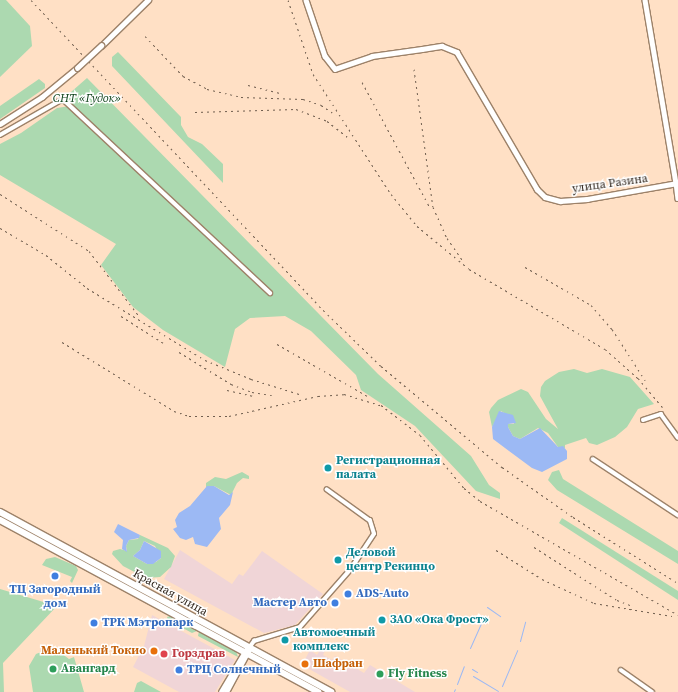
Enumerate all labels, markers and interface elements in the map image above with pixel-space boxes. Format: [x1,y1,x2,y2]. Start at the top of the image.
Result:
park label: СНТ «Гудок» [53,92,121,106]
street label: улица Разина [571,172,649,196]
place label: Регистрационная палата [336,454,440,482]
marker: Регистрационная палата [323,463,333,473]
place label: Деловой центр Рекинцо [346,546,435,574]
marker: Деловой центр Рекинцо [333,555,343,565]
street label: Красная улица [130,567,210,619]
marker: ТЦ Загородный дом [50,571,60,581]
place label: ТЦ Загородный дом [9,583,101,611]
place label: ADS-Auto [356,587,409,601]
marker: ADS-Auto [343,589,353,599]
place label: Мастер Авто [253,596,327,610]
marker: Мастер Авто [330,598,340,608]
place label: ЗАО «Ока Фрост» [390,613,489,627]
marker: ЗАО «Ока Фрост» [377,615,387,625]
place label: ТРК Мэтропарк [102,616,193,630]
marker: ТРК Мэтропарк [89,618,99,628]
place label: Автомоечный комплекс [293,626,375,654]
marker: Автомоечный комплекс [280,635,290,645]
place label: Маленький Токио [41,644,146,658]
marker: Маленький Токио [149,646,159,656]
place label: Горздрав [172,647,225,661]
marker: Горздрав [159,649,169,659]
place label: Шафран [313,657,363,671]
marker: Шафран [300,659,310,669]
place label: Авангард [61,662,116,676]
place label: ТРЦ Солнечный [187,663,281,677]
marker: Авангард [48,664,58,674]
marker: ТРЦ Солнечный [174,665,184,675]
place label: Fly Fitness [388,667,447,681]
marker: Fly Fitness [375,669,385,679]

